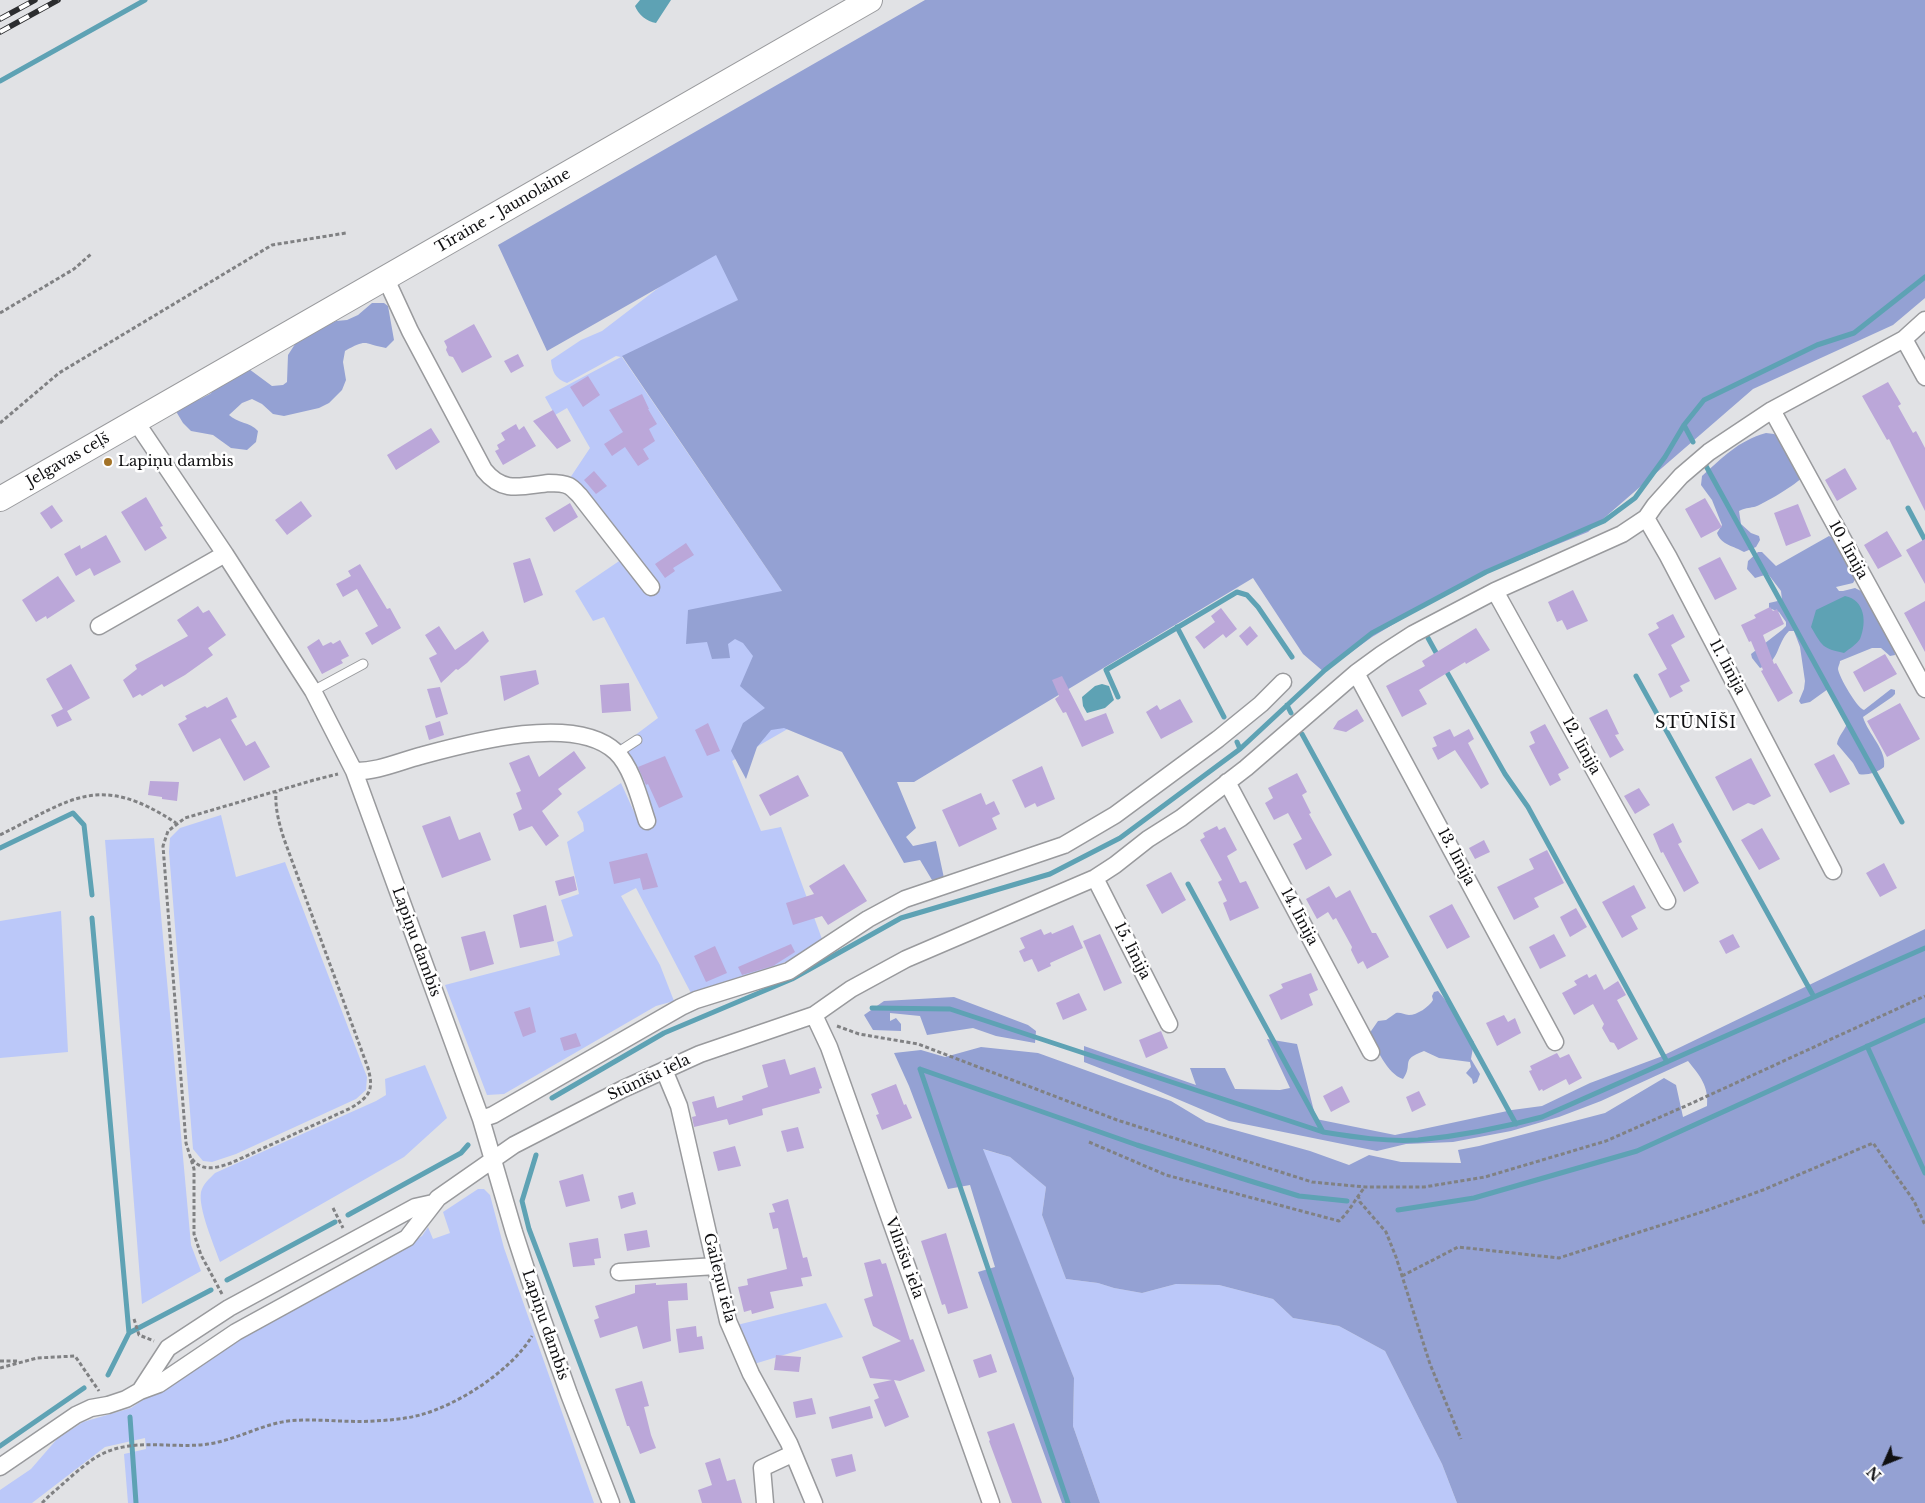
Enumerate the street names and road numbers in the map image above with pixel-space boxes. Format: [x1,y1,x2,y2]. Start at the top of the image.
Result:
street label: Tīraine - Jaunolaine [432,165,574,257]
street label: Jelgavas ceļš [23,429,113,491]
street label: 10. līnija [1825,518,1871,582]
street label: 11. līnija [1705,636,1749,698]
street label: 12. līnija [1558,714,1604,778]
street label: 13. līnija [1433,825,1479,889]
street label: Lapiņu dambis [388,885,444,999]
street label: 14. līnija [1276,885,1322,949]
street label: 15. līnija [1110,919,1154,983]
street label: Stūnīšu iela [605,1051,693,1105]
street label: Vilnīšu iela [881,1215,927,1301]
street label: Gaileņu iela [699,1231,739,1325]
street label: Lapiņu dambis [518,1267,572,1383]

